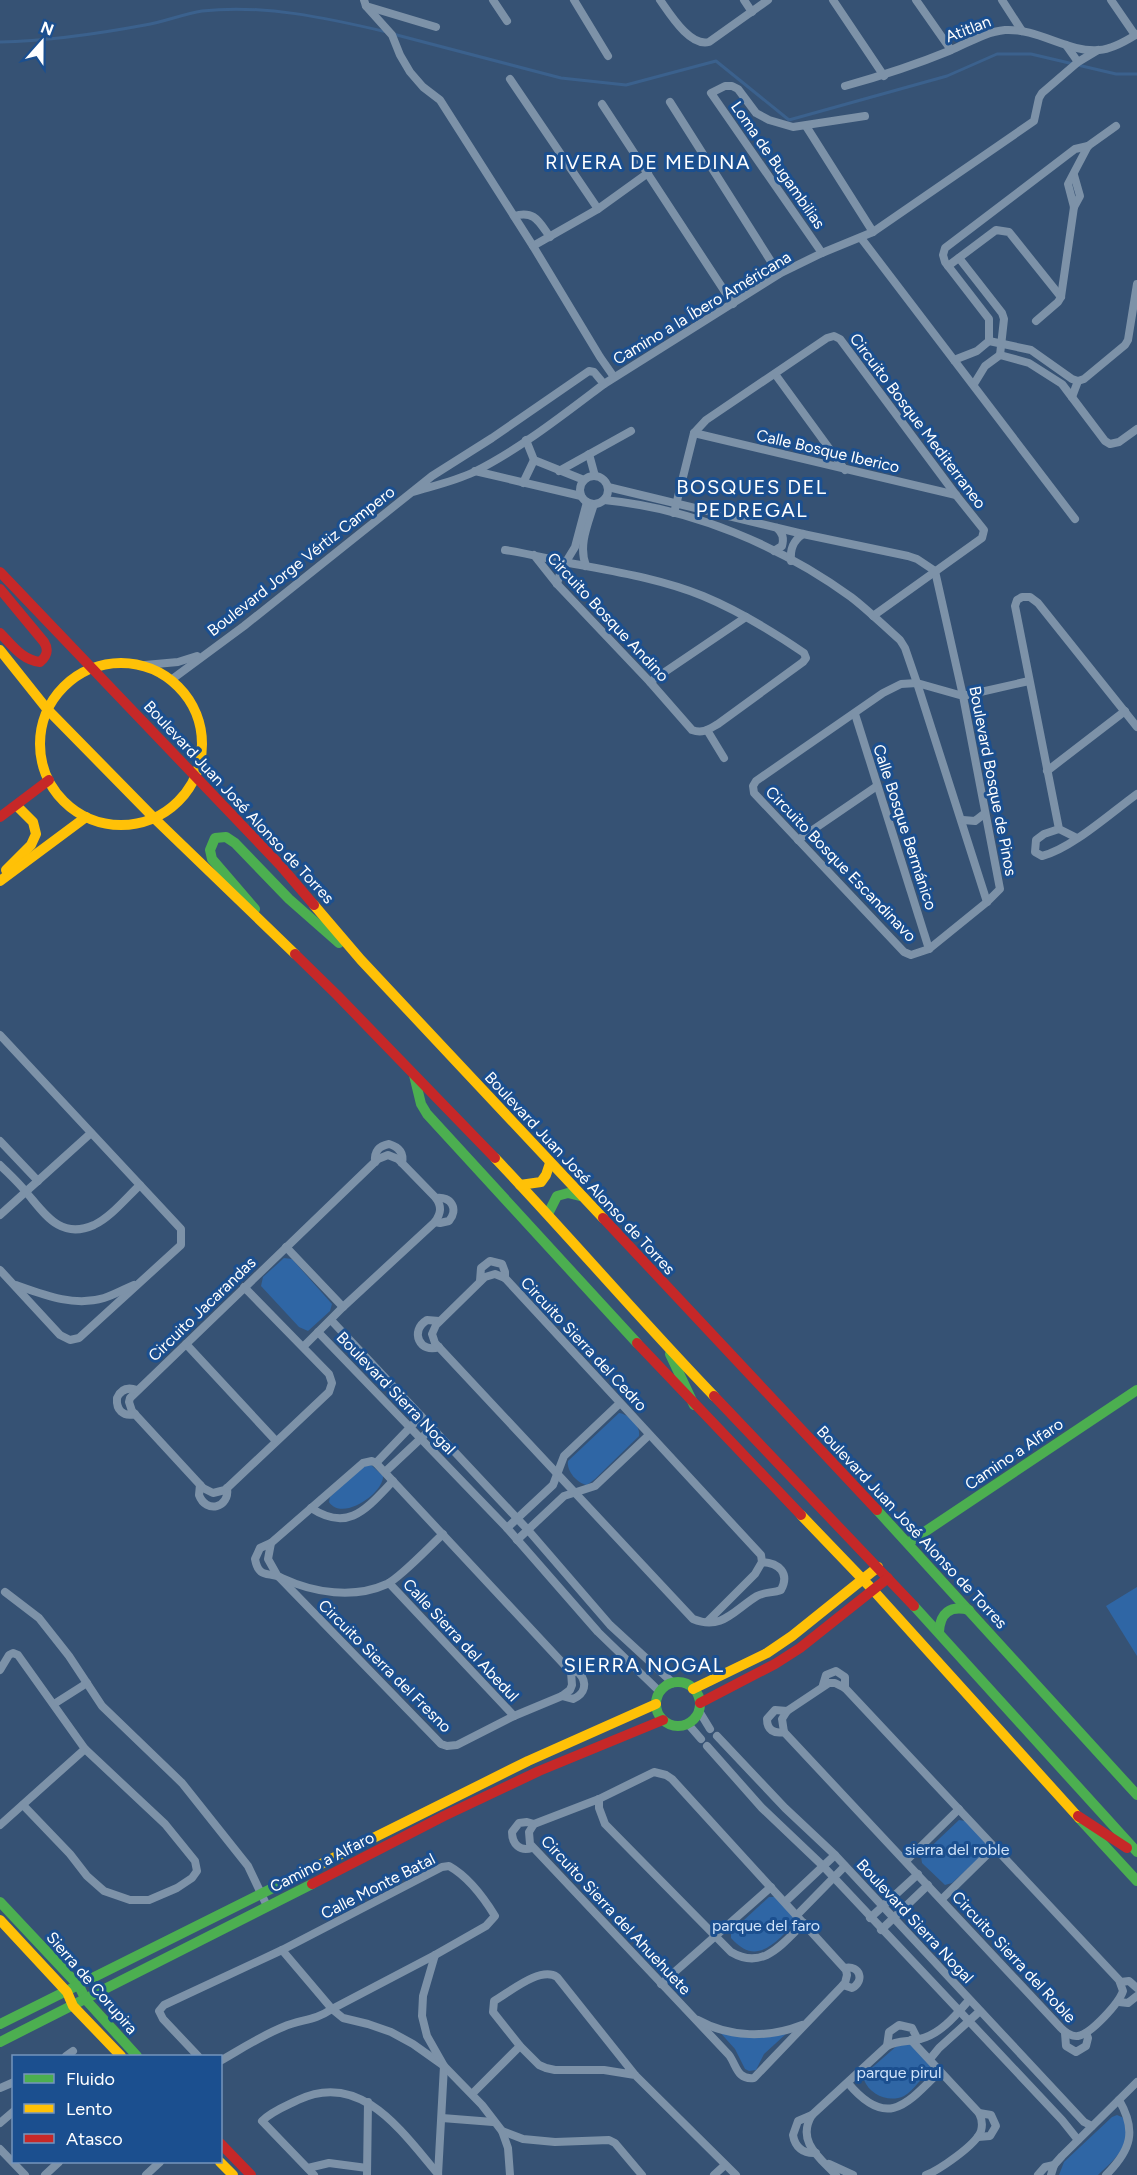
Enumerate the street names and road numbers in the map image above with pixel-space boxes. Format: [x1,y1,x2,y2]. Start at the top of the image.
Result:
street label: Atitlan [943,12,994,46]
street label: Loma de Bugambilias [727,98,829,232]
street label: Camino a la Íbero Américana [610,247,794,369]
street label: Circuito Bosque Mediterraneo [846,330,990,512]
street label: Calle Bosque Iberico [755,425,901,477]
street label: Boulevard Jorge Vértiz Campero [204,482,398,640]
street label: Circuito Bosque Andino [543,548,673,686]
street label: Boulevard Bosque de Pinos [965,684,1021,878]
street label: Boulevard Juan José Alonso de Torres [140,697,338,907]
street label: Calle Bosque Bermánico [869,742,941,912]
street label: Circuito Bosque Escandinavo [762,782,920,946]
street label: Boulevard Juan José Alonso de Torres [481,1068,679,1278]
street label: Circuito Jacarandas [144,1253,260,1365]
street label: Circuito Sierra del Cedro [517,1273,651,1415]
street label: Boulevard Sierra Nogal [333,1328,459,1458]
street label: Camino a Alfaro [961,1414,1067,1494]
street label: Boulevard Juan José Alonso de Torres [813,1422,1011,1632]
street label: Calle Sierra del Abedul [399,1575,523,1705]
street label: Circuito Sierra del Fresno [315,1596,455,1736]
street label: Camino a Alfaro [267,1828,377,1896]
street label: Circuito Sierra del Ahuehuete [537,1831,695,1999]
street label: Calle Monte Batal [318,1849,438,1923]
street label: Boulevard Sierra Nogal [852,1855,978,1987]
street label: Circuito Sierra del Roble [948,1887,1080,2027]
street label: Sierra de Corupira [42,1928,142,2038]

